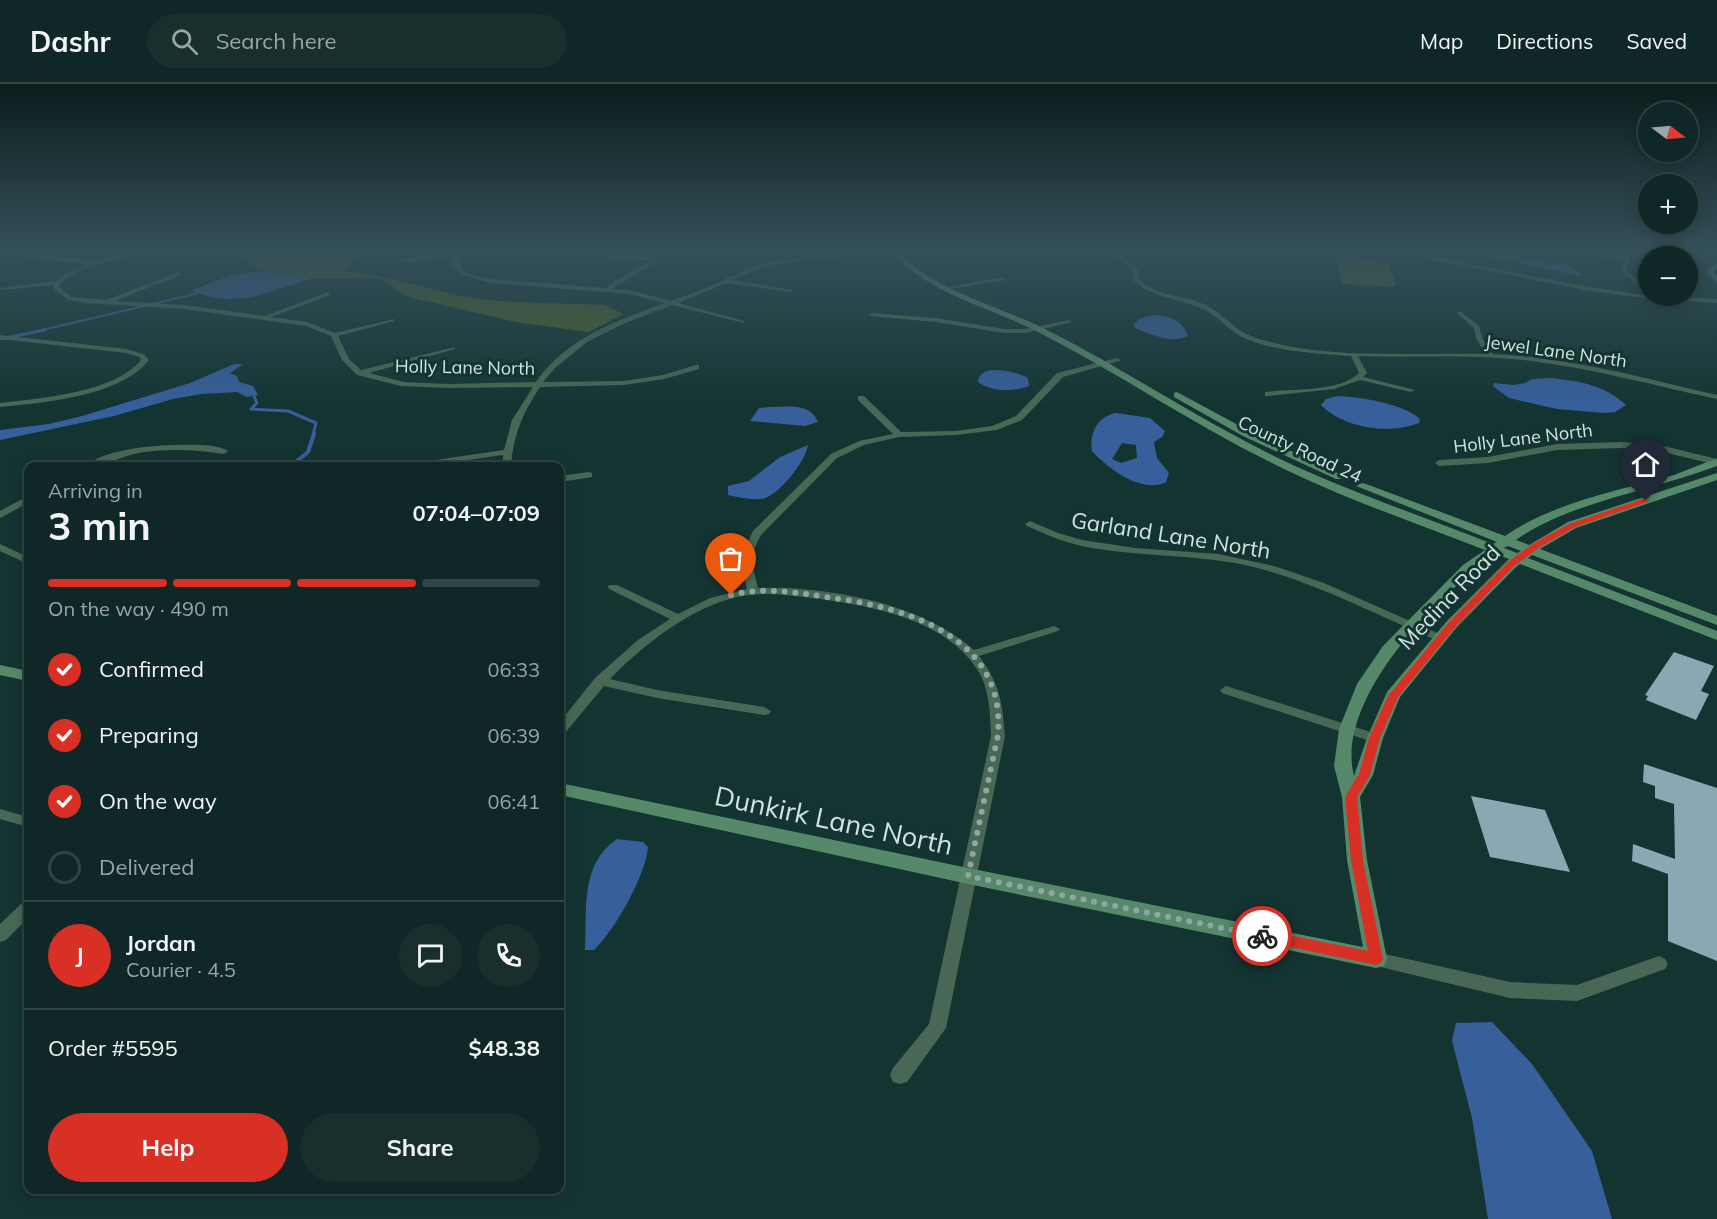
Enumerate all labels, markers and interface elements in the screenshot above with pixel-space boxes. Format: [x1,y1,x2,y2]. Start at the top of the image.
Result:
search box [147,14,567,68]
text: Dashr [30,24,111,59]
icon: search [168,25,201,58]
text: Search here [216,27,337,55]
text: Map [1420,28,1463,54]
text: Directions [1496,28,1593,54]
text: Saved [1626,28,1687,54]
north arrow [1638,102,1698,162]
map controls [1638,102,1698,306]
button: + [1638,174,1698,234]
button: − [1638,246,1698,306]
street label: Jewel Lane North [1484,330,1628,372]
street label: Holly Lane North [395,354,535,380]
street label: County Road 24 [1234,410,1366,488]
street label: Holly Lane North [1452,418,1594,458]
pin [1620,439,1671,501]
icon: home [1629,448,1662,481]
text: Arriving in [48,478,143,503]
text: 07:04–07:09 [412,499,540,527]
text: 3 min [48,501,151,550]
street label: Garland Lane North [1069,505,1273,565]
pin [705,533,756,595]
street label: Medina Road [1392,539,1506,655]
icon: bag [714,542,747,575]
text: On the way · 490 m [48,596,229,621]
icon: check [48,653,81,686]
text: Confirmed [99,655,204,683]
text: 06:33 [487,657,540,682]
icon: check [48,719,81,752]
text: Preparing [99,721,199,749]
text: 06:39 [487,723,540,748]
street label: Dunkirk Lane North [712,778,956,862]
icon: check [48,785,81,818]
text: On the way [99,787,217,815]
text: 06:41 [487,789,540,814]
text: Delivered [99,853,194,881]
courier [1232,906,1292,966]
icon: bike [1246,920,1279,953]
button: chat [399,924,462,987]
button: phone [477,924,540,987]
text: Jordan [126,929,196,957]
text: J [76,941,83,969]
text: Courier · 4.5 [126,957,236,982]
text: Order #5595 [48,1034,178,1062]
text: $48.38 [469,1034,540,1062]
button: Help [48,1113,288,1182]
button: Share [300,1113,540,1182]

